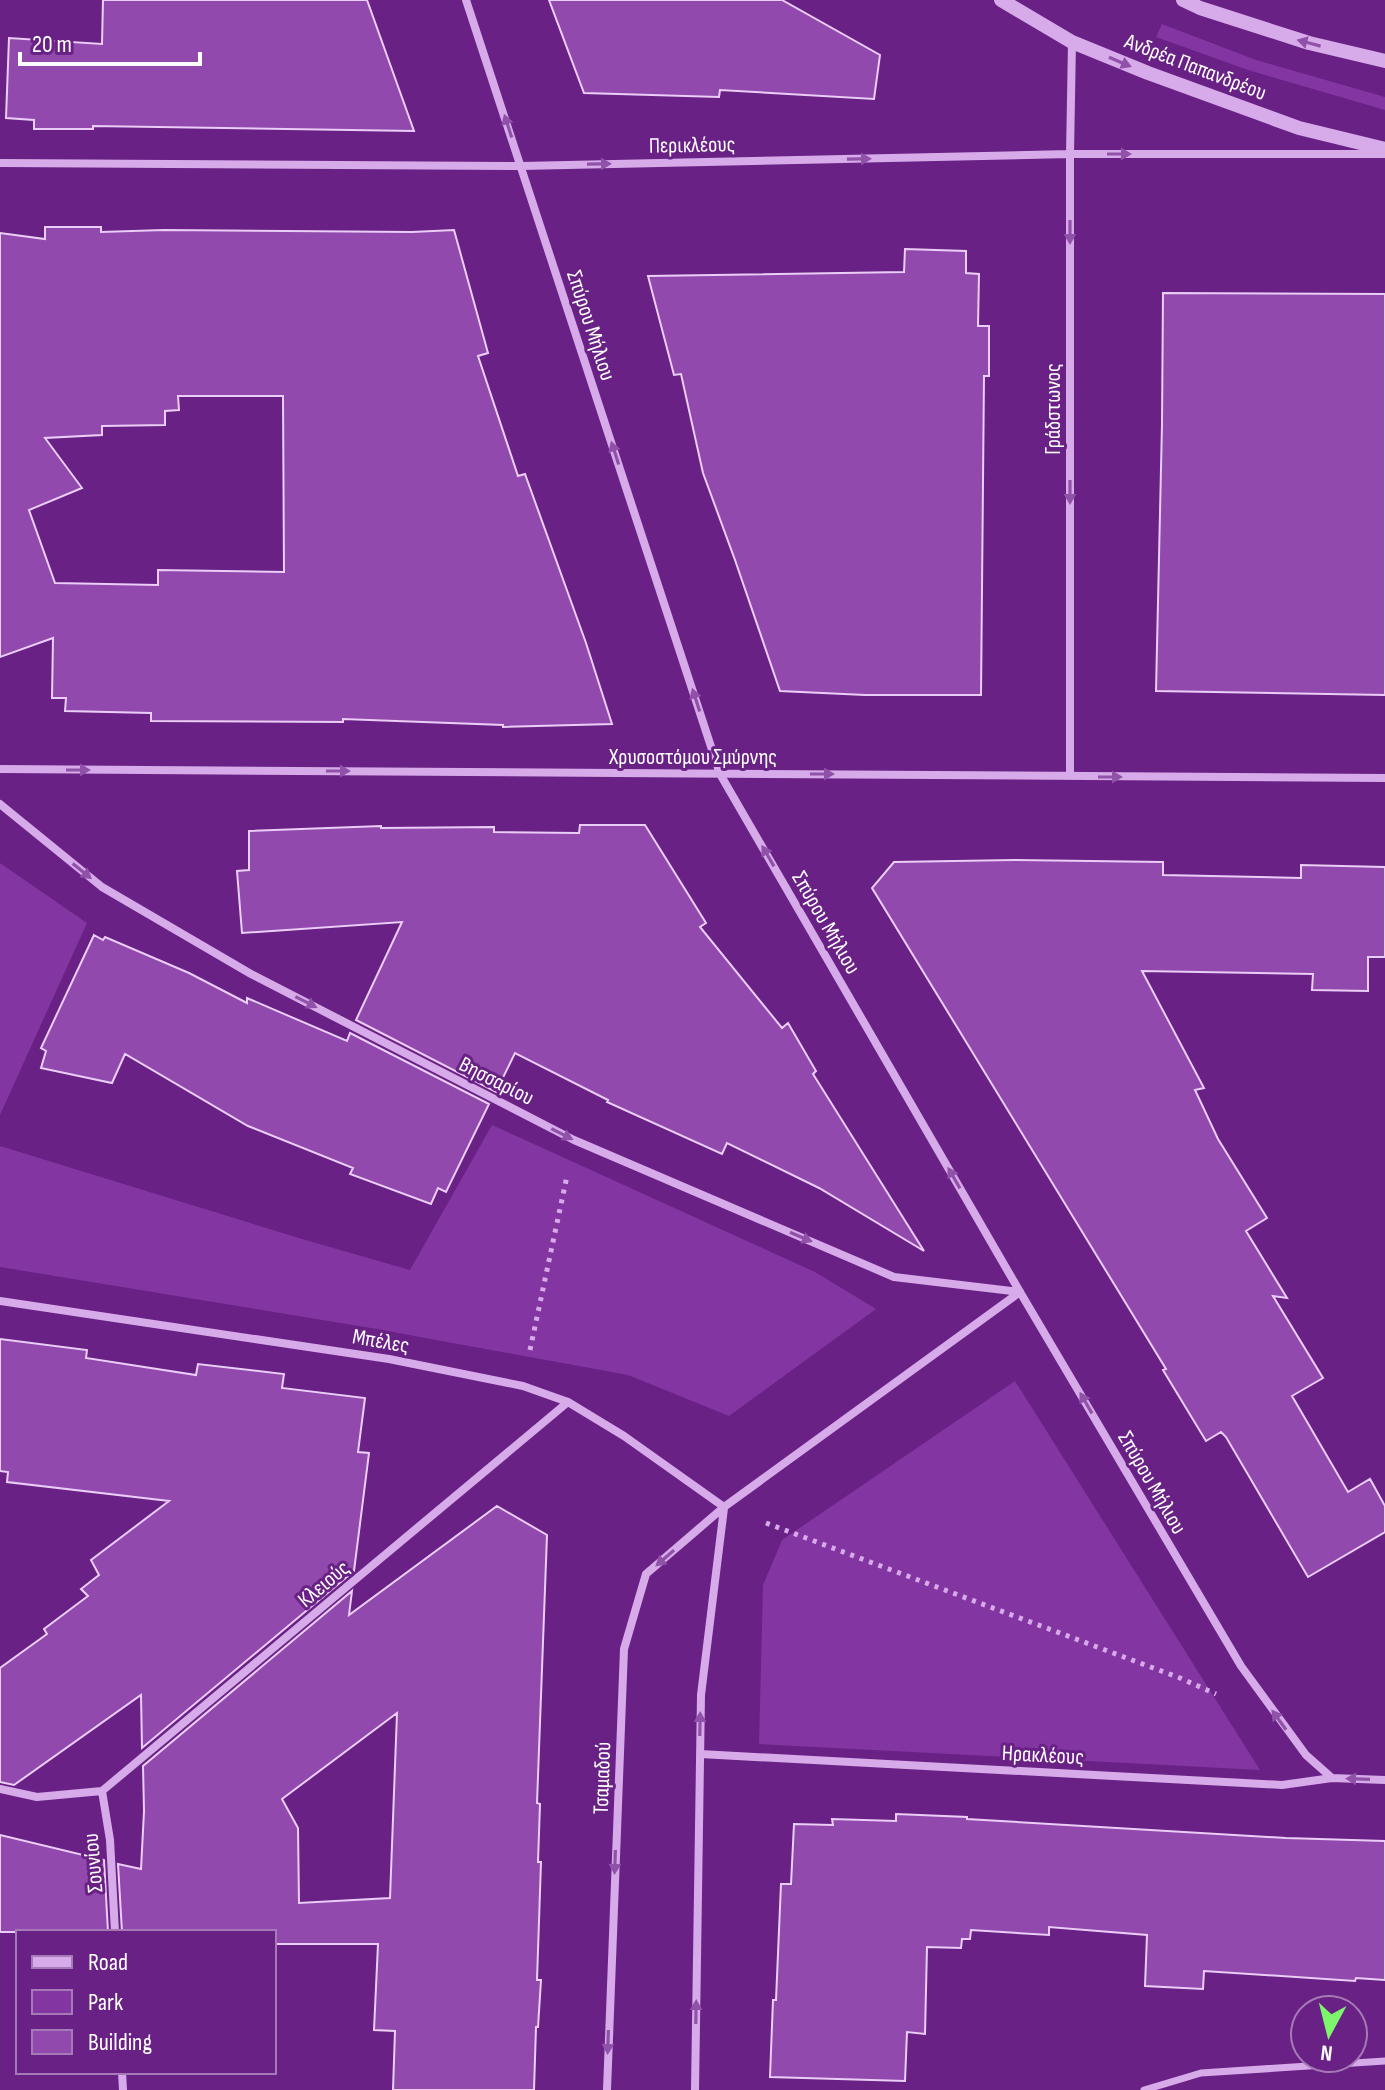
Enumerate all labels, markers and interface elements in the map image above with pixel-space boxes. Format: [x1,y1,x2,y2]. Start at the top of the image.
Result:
scale bar [20,16,200,66]
street label: Ανδρέα Παπανδρέου [1120,28,1270,107]
text: 20 m [32,30,72,59]
one-way arrow [1297,36,1321,49]
one-way arrow [1108,55,1132,68]
one-way arrow [501,113,513,137]
street label: Περικλέους [649,131,735,160]
one-way arrow [1107,148,1132,160]
one-way arrow [847,152,872,165]
one-way arrow [587,158,612,170]
one-way arrow [1064,220,1076,245]
street label: Σπύρου Μήλιου [560,267,621,384]
street label: Γράδστωνος [1040,363,1067,455]
one-way arrow [608,440,620,464]
one-way arrow [1064,480,1076,505]
one-way arrow [689,687,702,711]
street label: Χρυσοστόμου Σμύρνης [608,744,777,771]
one-way arrow [66,764,91,776]
one-way arrow [326,765,351,777]
one-way arrow [810,768,835,781]
one-way arrow [1098,770,1123,783]
one-way arrow [761,845,775,868]
one-way arrow [72,862,92,878]
street label: Σπύρου Μήλιου [785,867,866,979]
one-way arrow [295,995,318,1008]
street label: Βησσαρίου [454,1051,538,1112]
one-way arrow [551,1127,574,1141]
one-way arrow [947,1167,961,1189]
one-way arrow [789,1230,813,1243]
street label: Μπέλες [350,1323,411,1360]
one-way arrow [1079,1392,1093,1414]
street label: Σπύρου Μήλιου [1111,1427,1192,1539]
one-way arrow [655,1549,675,1566]
street label: Κλειούς [293,1555,355,1614]
one-way arrow [1272,1710,1288,1731]
one-way arrow [694,1711,706,1736]
street label: Ηρακλέους [1001,1740,1085,1771]
street label: Τσαμαδού [588,1741,617,1815]
one-way arrow [1345,1772,1370,1785]
street label: Σουνίου [77,1832,110,1894]
one-way arrow [609,1850,622,1875]
legend [16,1930,276,2074]
text: Road [88,1948,128,1977]
text: Park [88,1988,123,2017]
north arrow [1289,1994,1369,2074]
one-way arrow [690,1999,702,2024]
text: Building [88,2028,152,2057]
one-way arrow [602,2030,615,2055]
text: N [1319,2038,1334,2066]

